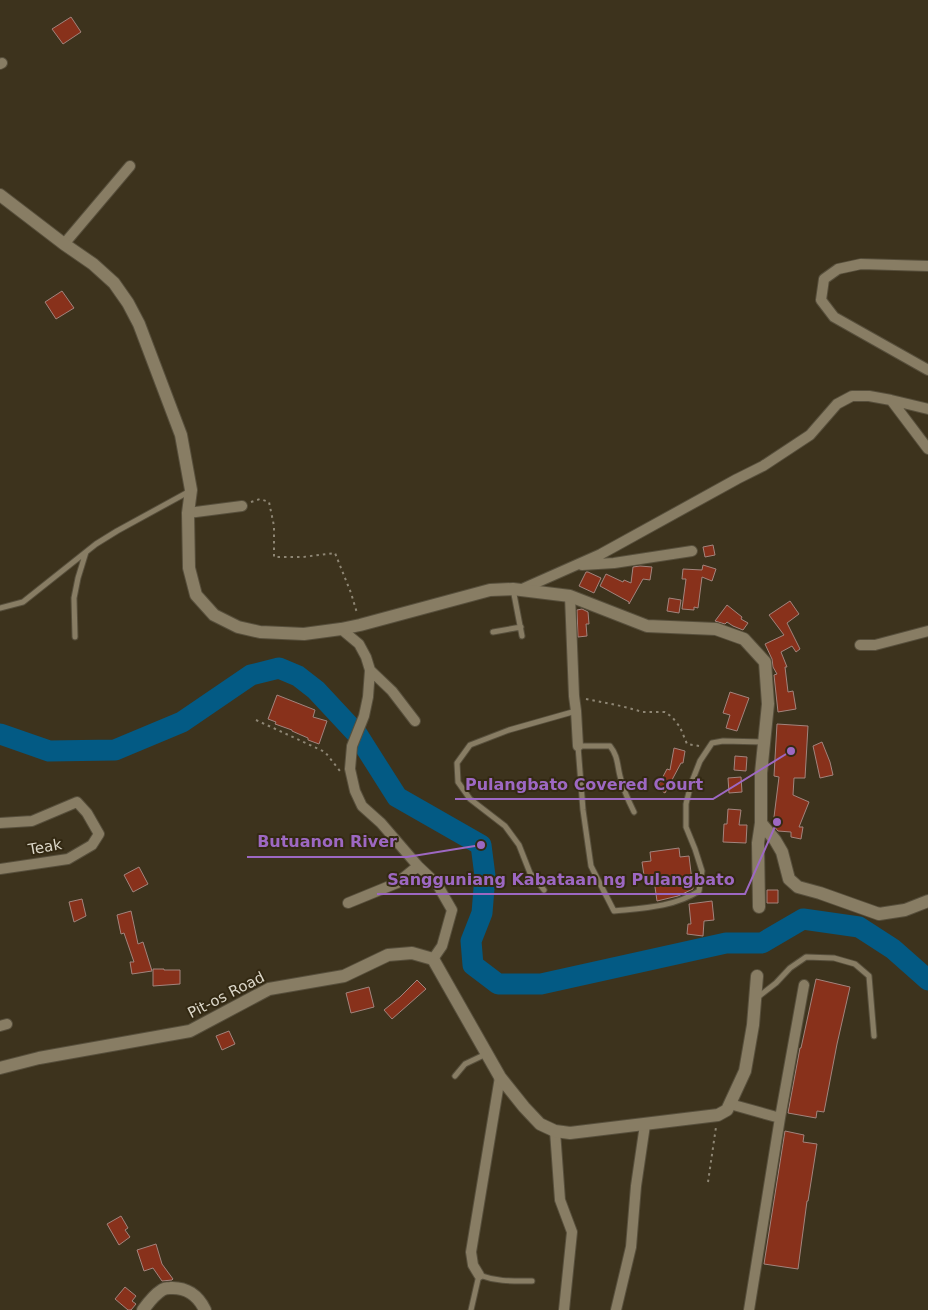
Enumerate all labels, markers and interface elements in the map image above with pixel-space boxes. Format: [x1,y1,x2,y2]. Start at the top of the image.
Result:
callout: Pulangbato Covered Court [455,768,713,799]
text: Pulangbato Covered Court [465,775,703,794]
callout: Butuanon River [247,826,407,857]
text: Butuanon River [257,832,397,851]
street label: Teak [26,835,63,859]
callout: Sangguniang Kabataan ng Pulangbato [377,863,745,894]
text: Sangguniang Kabataan ng Pulangbato [387,870,735,889]
street label: Pit-os Road [185,968,267,1022]

